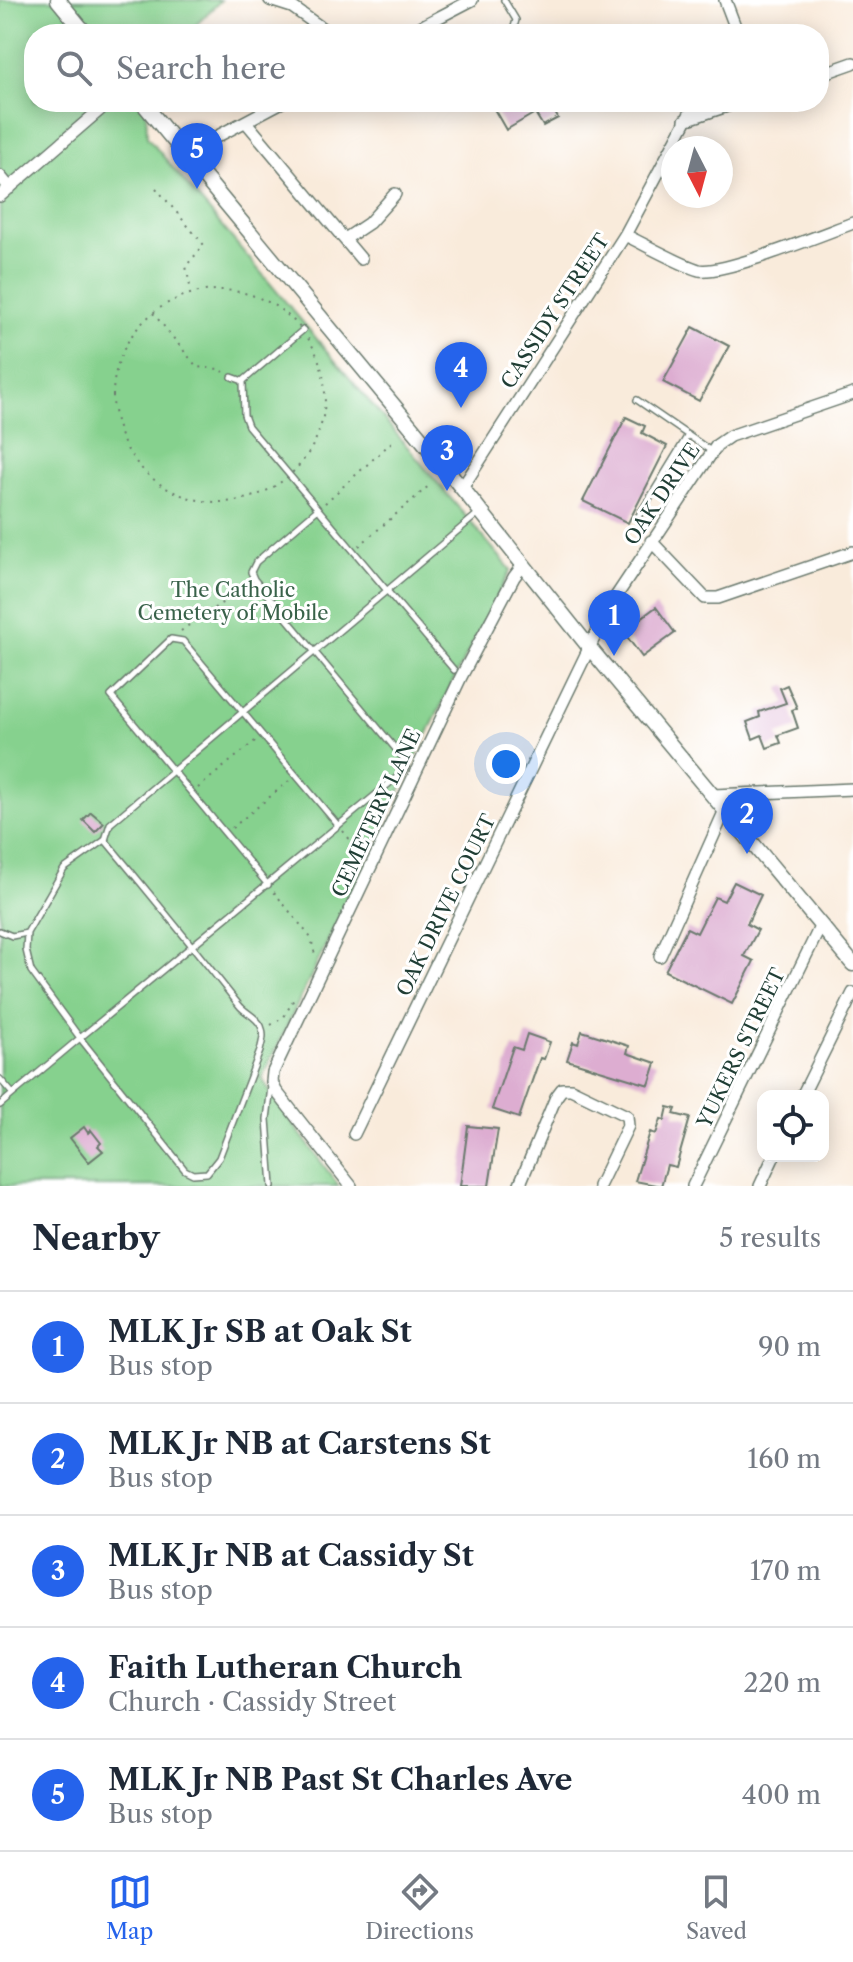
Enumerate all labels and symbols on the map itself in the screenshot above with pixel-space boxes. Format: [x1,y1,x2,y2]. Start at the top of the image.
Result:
pin: 5 [171,123,223,189]
north arrow [661,136,733,208]
street label: CASSIDY STREET [496,229,614,393]
pin: 4 [435,342,487,408]
pin: 3 [421,425,473,491]
street label: OAK DRIVE [619,439,705,549]
park label: The Catholic Cemetery of Mobile [138,578,328,625]
pin: 1 [588,590,640,656]
street label: CEMETERY LANE [327,725,425,901]
your location [486,744,526,784]
pin: 2 [721,788,773,854]
street label: OAK DRIVE COURT [391,810,501,1000]
street label: YUKERS STREET [691,964,790,1133]

